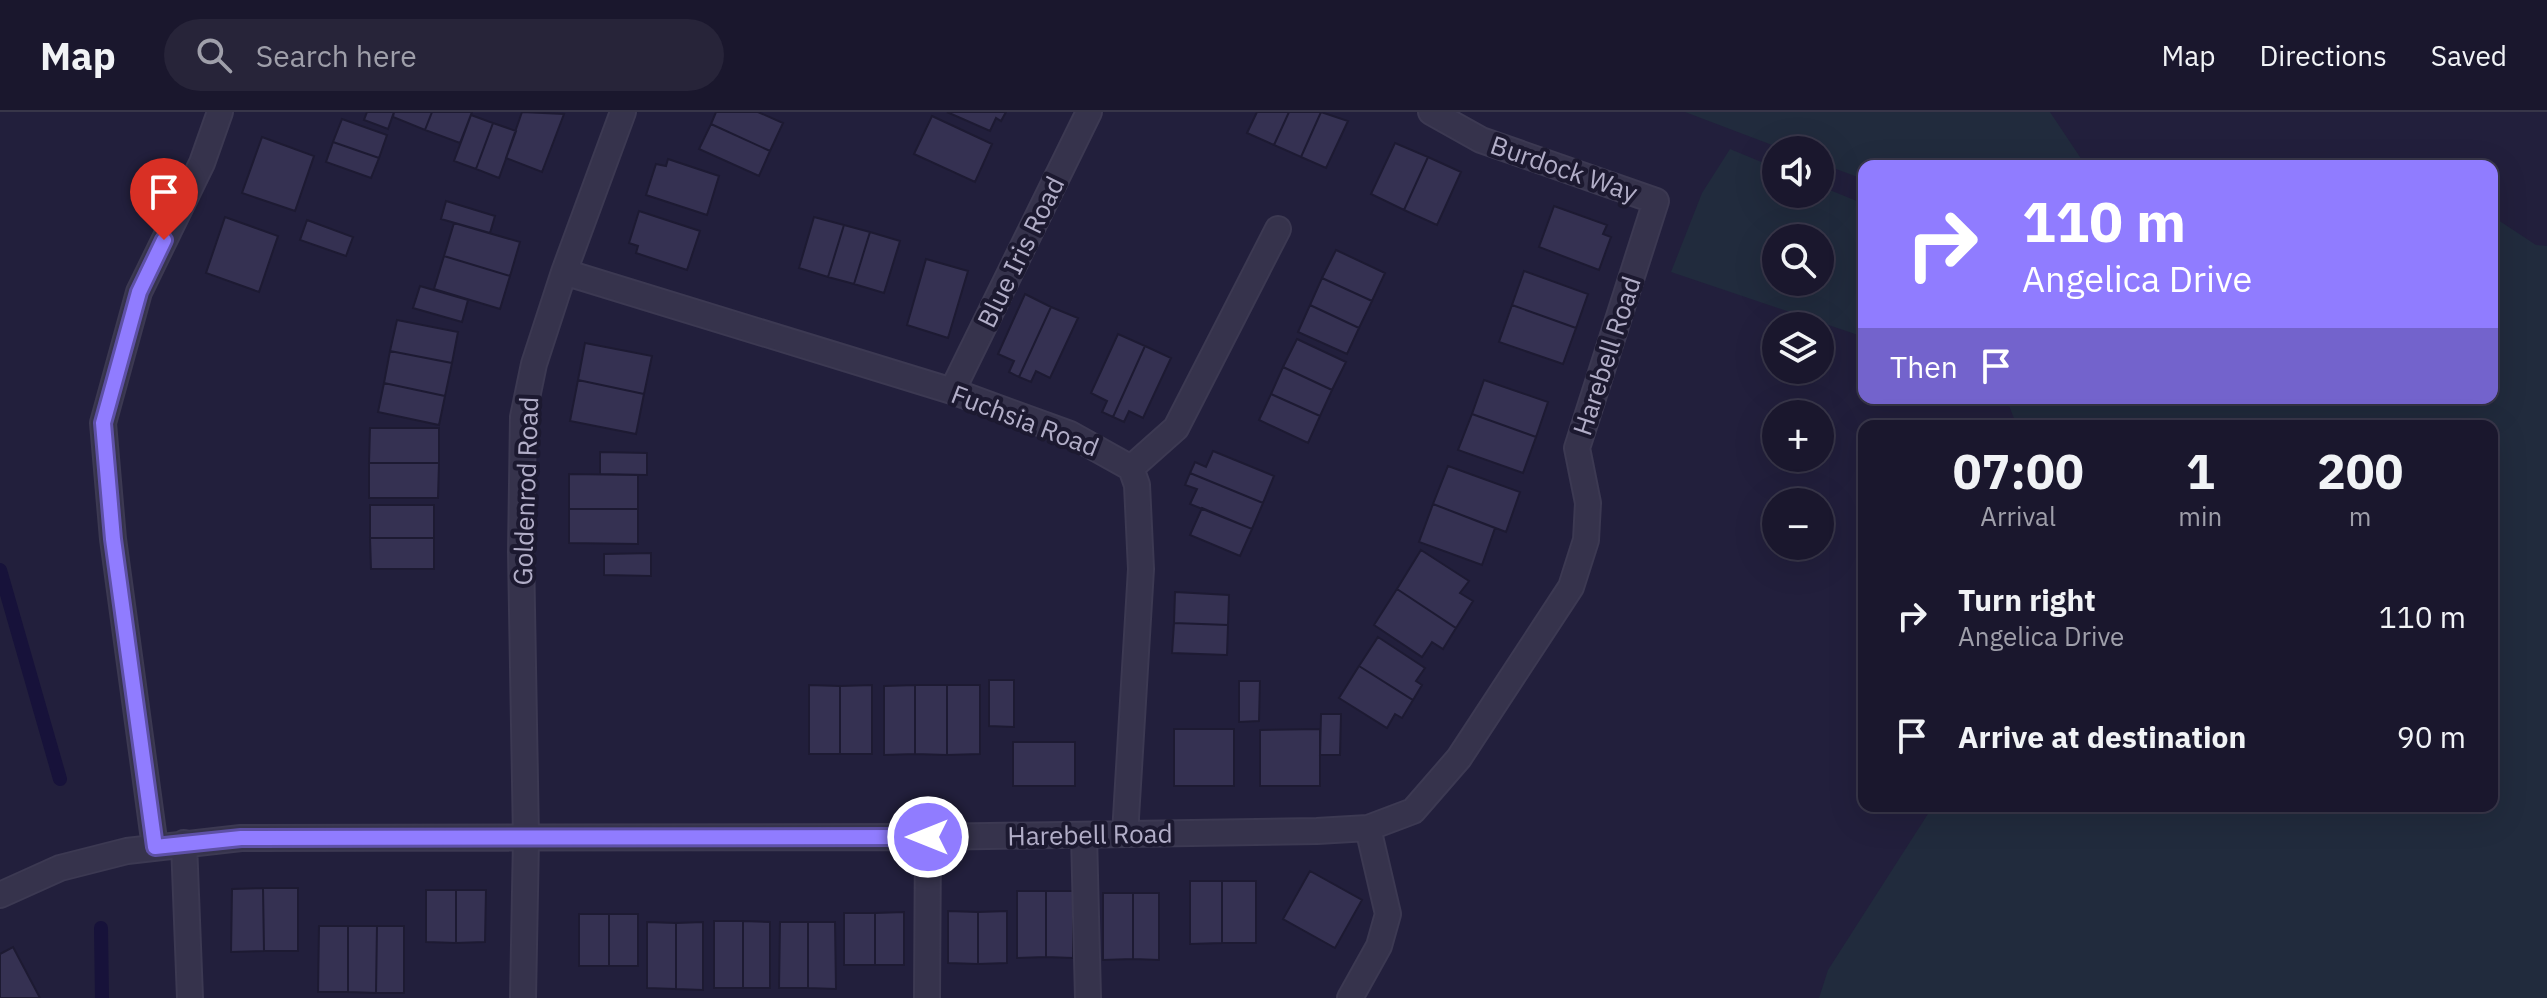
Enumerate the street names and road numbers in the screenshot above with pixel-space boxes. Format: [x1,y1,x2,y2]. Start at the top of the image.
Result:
street label: Burdock Way [1486,127,1642,209]
street label: Blue Iris Road [969,170,1071,333]
street label: Harebell Road [1564,272,1648,440]
street label: Fuchsia Road [947,376,1104,464]
street label: Goldenrod Road [505,396,545,586]
street label: Harebell Road [1007,816,1173,852]

